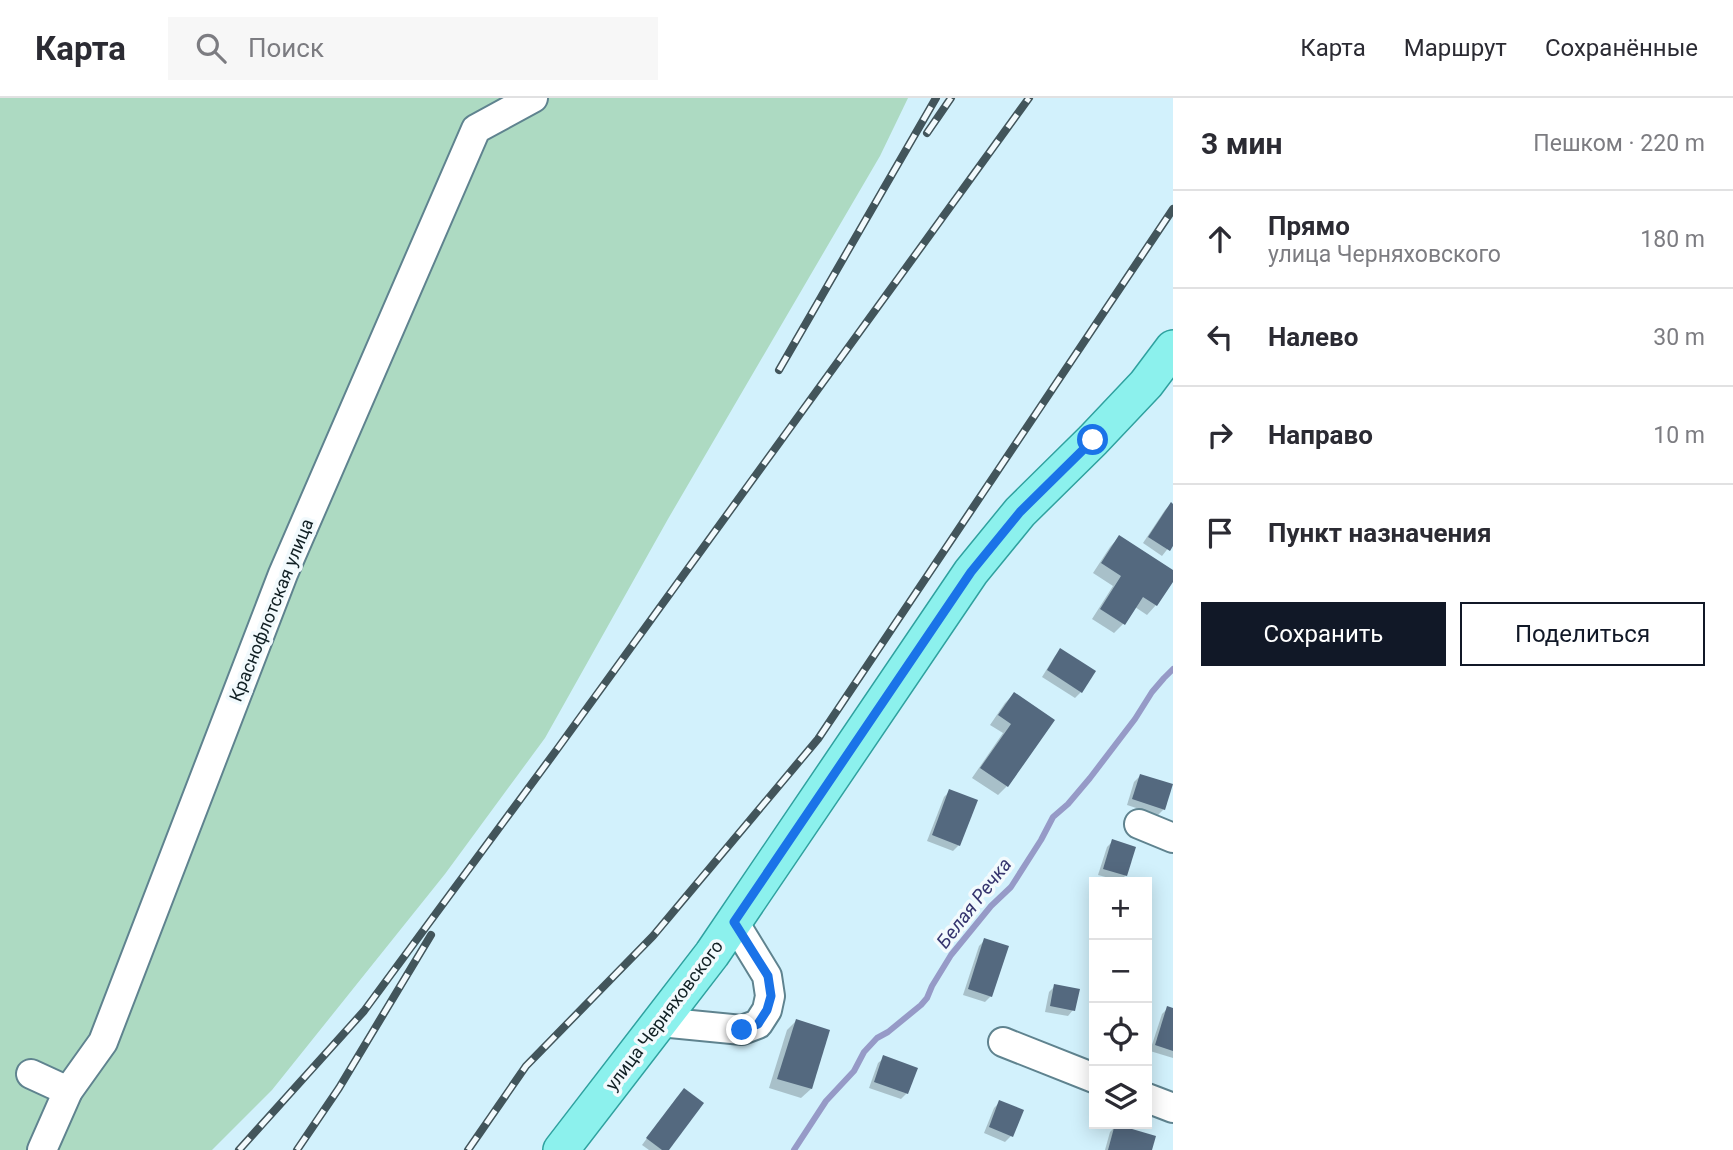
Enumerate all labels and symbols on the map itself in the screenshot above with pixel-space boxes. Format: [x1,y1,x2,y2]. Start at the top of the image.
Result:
route start [1077,424,1108,455]
street label: Краснофлотская улица [225,515,317,705]
water label: Белая Речка [932,853,1016,953]
street label: улица Черняховского [601,936,727,1094]
route end [726,1014,757,1045]

